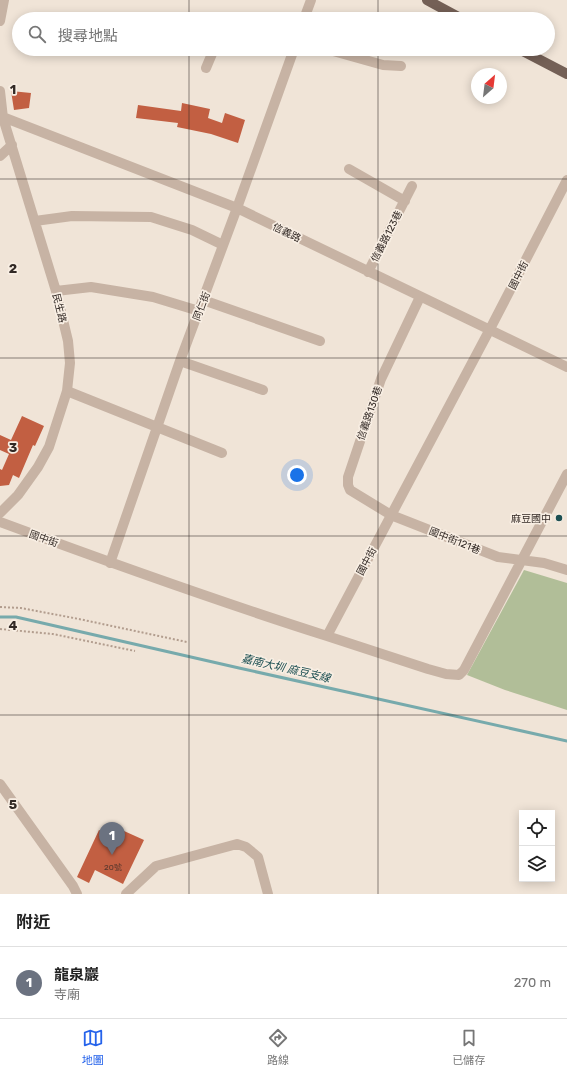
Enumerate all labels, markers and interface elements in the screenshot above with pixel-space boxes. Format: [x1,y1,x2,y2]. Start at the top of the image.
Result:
search box [12,12,555,56]
icon: search [26,23,48,45]
text: 搜尋地點 [58,27,118,45]
north arrow [471,68,507,104]
text: 1 [10,82,16,97]
street label: 信義路123巷 [369,209,405,264]
street label: 信義路 [270,221,303,245]
street label: 國中街 [507,259,531,292]
text: 2 [9,261,17,276]
street label: 同仁街 [191,290,213,323]
street label: 民生路 [50,292,68,324]
street label: 信義路130巷 [355,385,385,442]
text: 3 [9,440,18,455]
your location [287,465,307,485]
place label: 麻豆國中 [511,513,551,525]
marker: 麻豆國中 [554,513,564,523]
street label: 國中街121巷 [427,525,482,557]
street label: 國中街 [28,528,60,550]
street label: 國中街 [355,545,379,578]
text: 4 [9,618,18,633]
water label: 嘉南大圳 麻豆支線 [240,652,334,685]
text: 5 [9,797,17,812]
map controls [519,810,555,882]
button: locate [519,810,555,846]
pin: 1 [99,822,125,855]
button: layers [519,846,555,882]
house number: 20號 [104,863,122,872]
text: 附近 [16,912,50,932]
text: 龍泉巖 [54,966,99,984]
text: 1 [26,975,32,990]
text: 270 m [514,975,551,990]
text: 寺廟 [54,987,80,1002]
tab: 地圖 [82,1027,104,1067]
tab: 路線 [267,1027,289,1067]
tab: 已儲存 [452,1027,485,1067]

